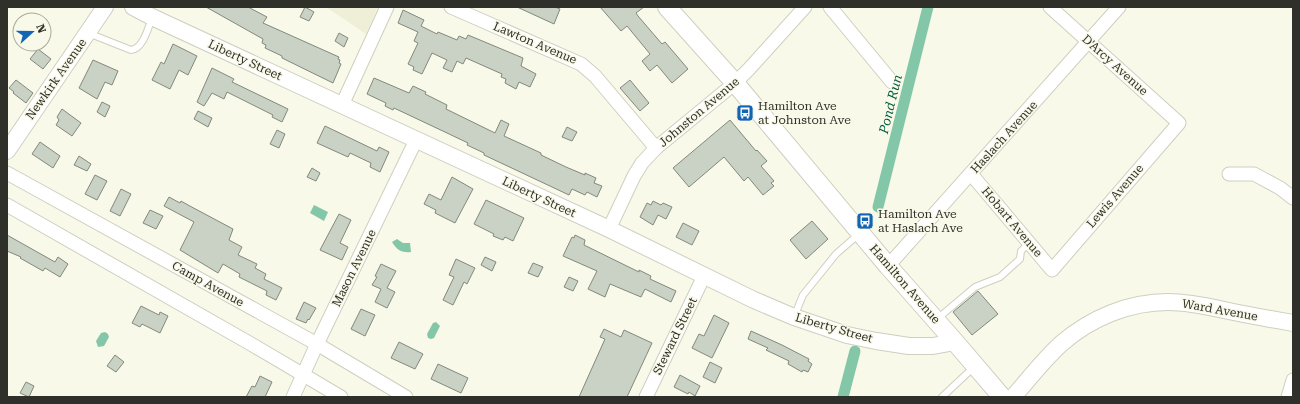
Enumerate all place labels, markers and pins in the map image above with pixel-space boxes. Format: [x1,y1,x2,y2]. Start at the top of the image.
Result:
place label: Hamilton Ave at Johnston Ave [758,99,851,127]
bus stop icon: Hamilton Ave at Johnston Ave [735,103,755,123]
place label: Hamilton Ave at Haslach Ave [878,207,963,235]
bus stop icon: Hamilton Ave at Haslach Ave [855,211,875,231]

